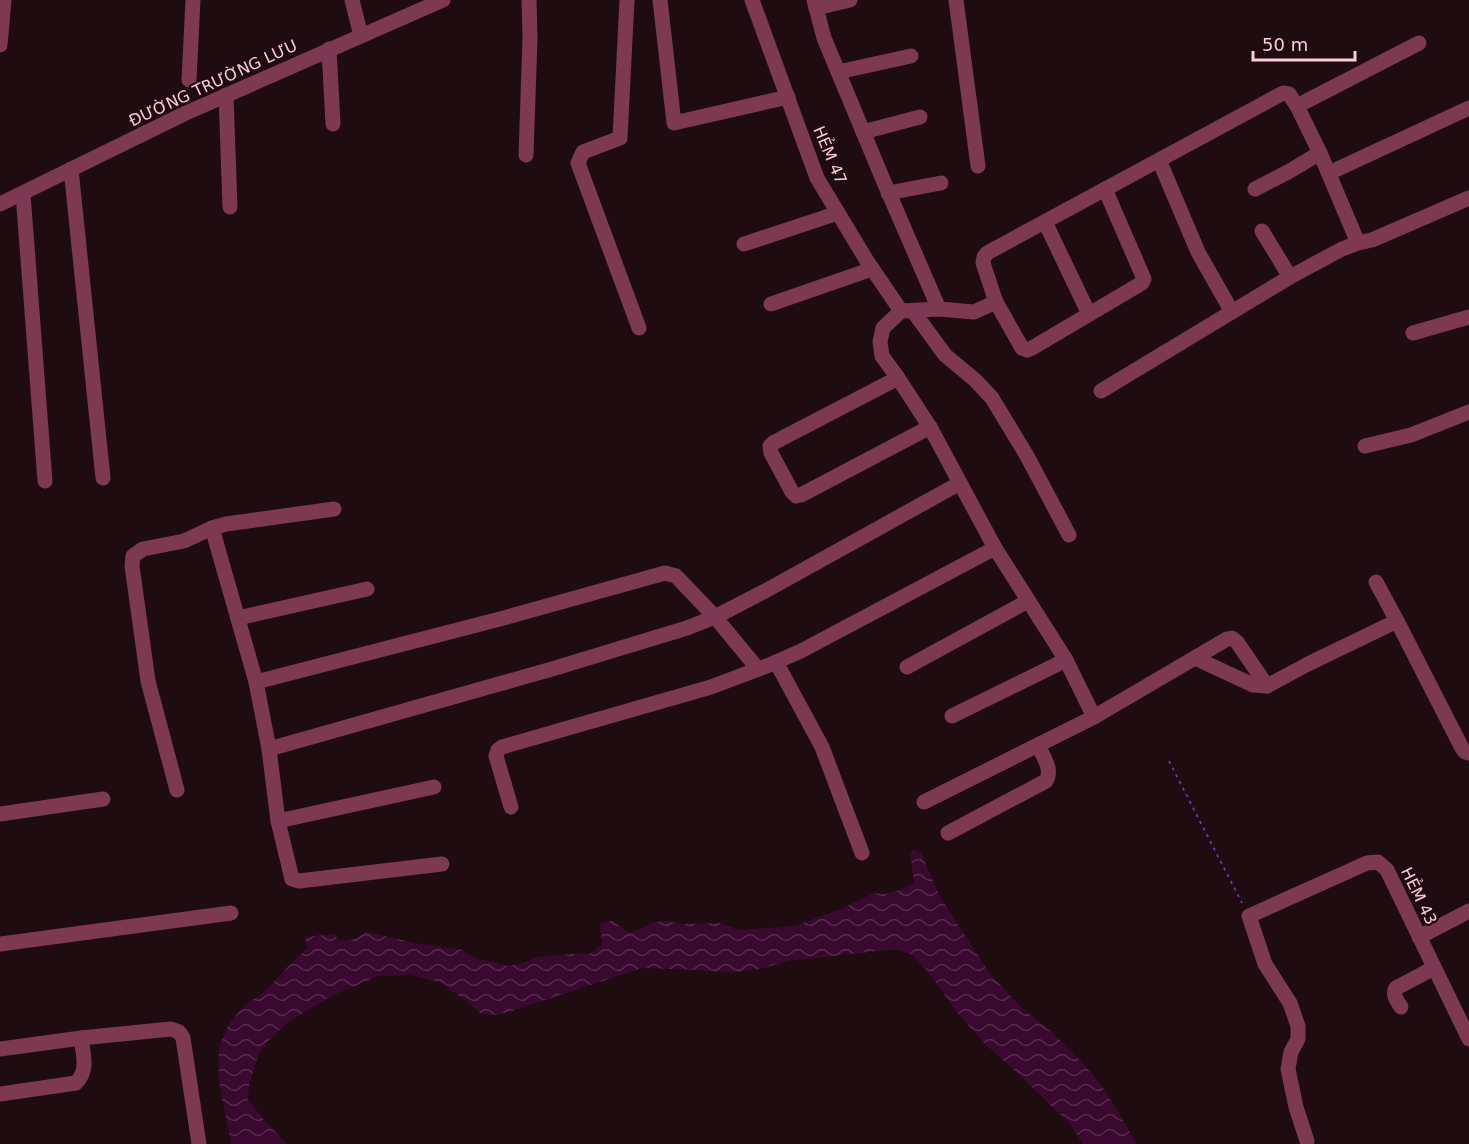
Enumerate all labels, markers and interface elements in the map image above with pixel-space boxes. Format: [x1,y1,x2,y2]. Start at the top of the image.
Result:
scale bar [1253,24,1355,62]
text: 50 m [1262,34,1308,55]
street label: ĐƯỜNG TRƯỜNG LƯU [126,36,300,130]
street label: HẺM 47 [809,123,852,187]
street label: HẺM 43 [1397,864,1442,928]

